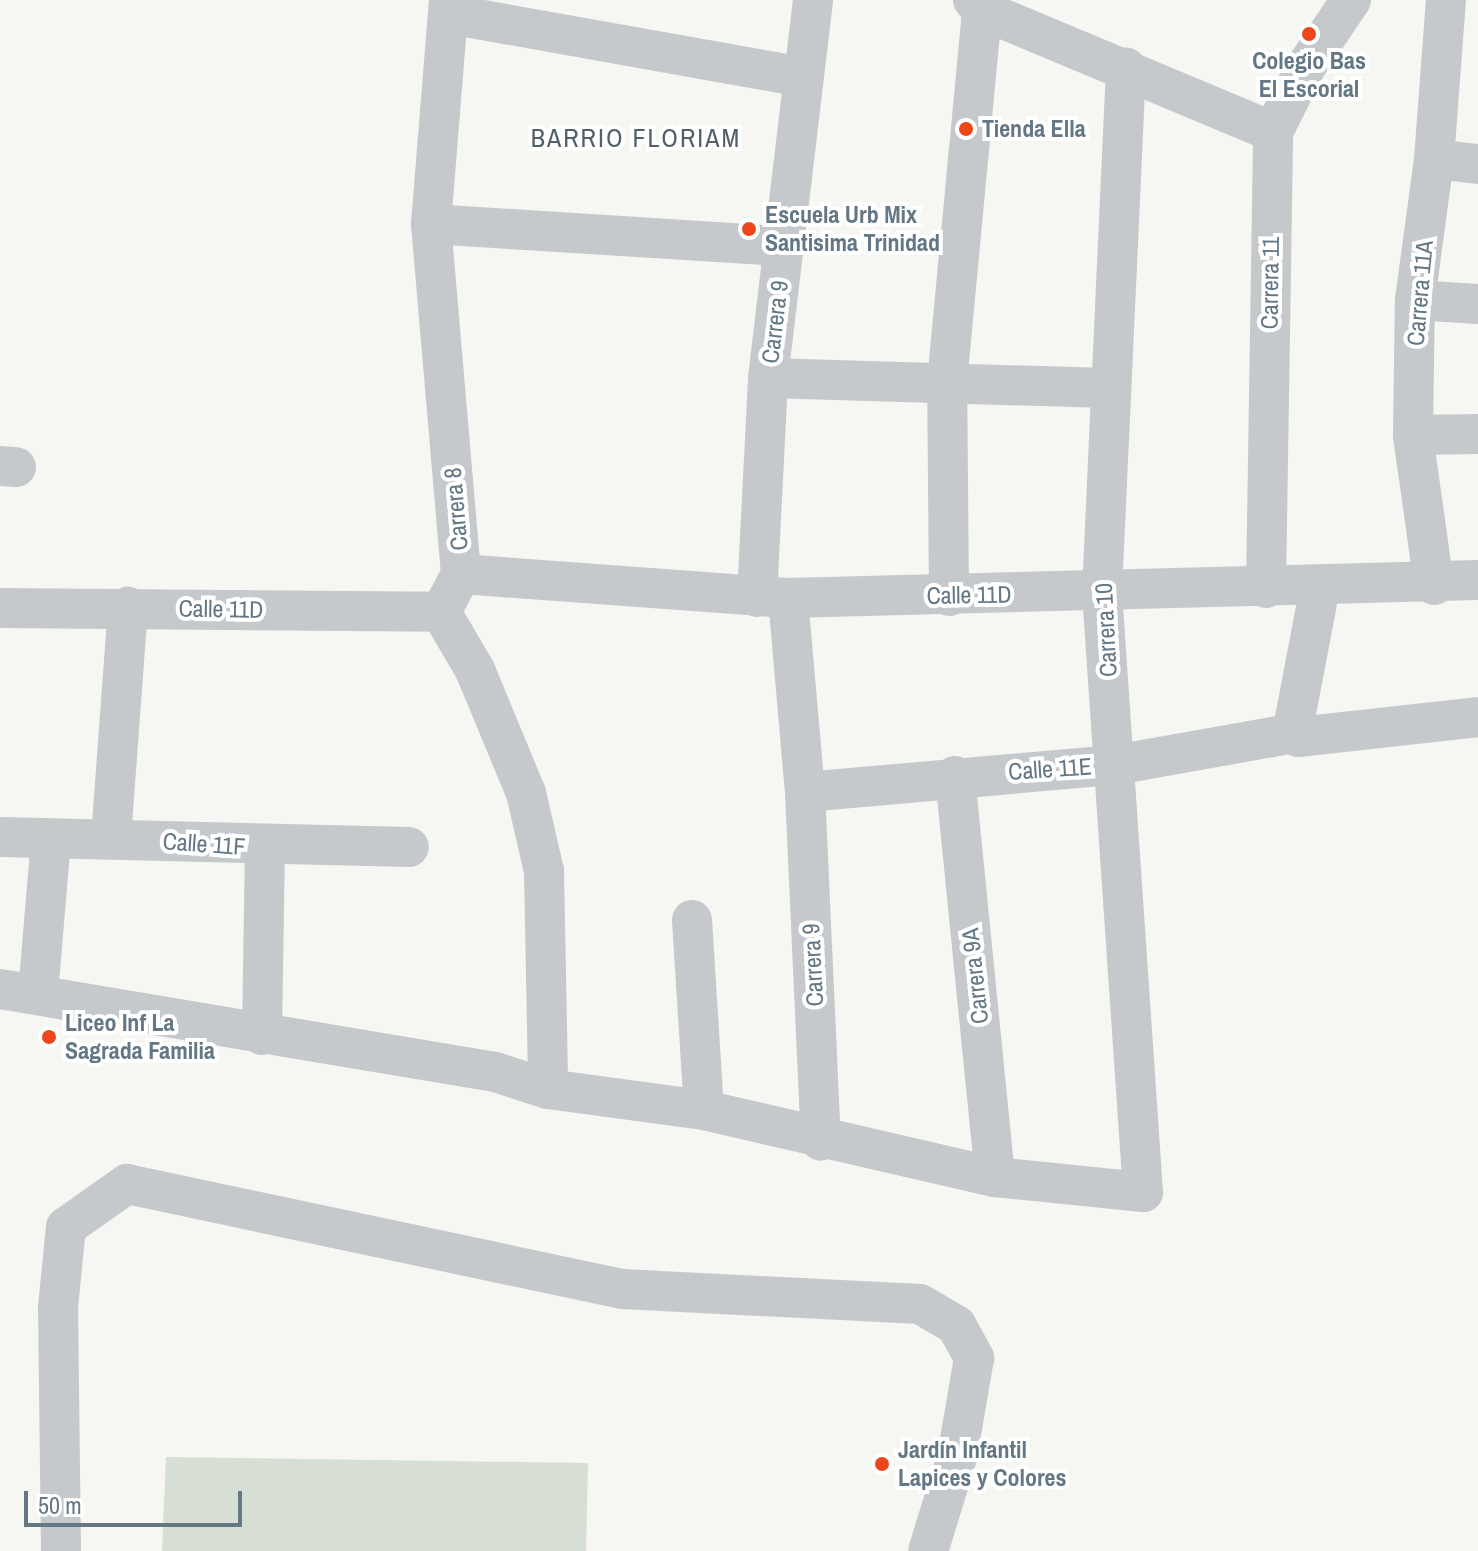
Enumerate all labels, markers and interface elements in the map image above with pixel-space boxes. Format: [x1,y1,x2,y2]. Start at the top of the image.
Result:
marker: Colegio Bas El Escorial [1300,25,1318,43]
place label: Colegio Bas El Escorial [1252,47,1366,103]
place label: Tienda Ella [982,115,1086,143]
marker: Tienda Ella [957,120,975,138]
district label: BARRIO FLORIAM [531,122,741,154]
place label: Escuela Urb Mix Santisima Trinidad [765,201,940,257]
marker: Escuela Urb Mix Santisima Trinidad [740,220,758,238]
street label: Carrera 11 [1255,236,1285,330]
street label: Carrera 11A [1401,239,1439,347]
street label: Carrera 9 [756,279,794,365]
street label: Carrera 8 [438,466,474,552]
street label: Calle 11D [926,580,1012,610]
street label: Carrera 10 [1089,582,1123,678]
street label: Calle 11D [178,594,264,624]
street label: Calle 11E [1007,752,1093,786]
street label: Calle 11F [162,827,246,861]
street label: Carrera 9 [796,923,830,1007]
street label: Carrera 9A [956,927,994,1025]
place label: Liceo Inf La Sagrada Familia [65,1009,215,1065]
marker: Liceo Inf La Sagrada Familia [40,1028,58,1046]
place label: Jardín Infantil Lapices y Colores [898,1436,1066,1492]
marker: Jardín Infantil Lapices y Colores [873,1455,891,1473]
scale bar [28,1475,246,1525]
text: 50 m [38,1489,82,1521]

